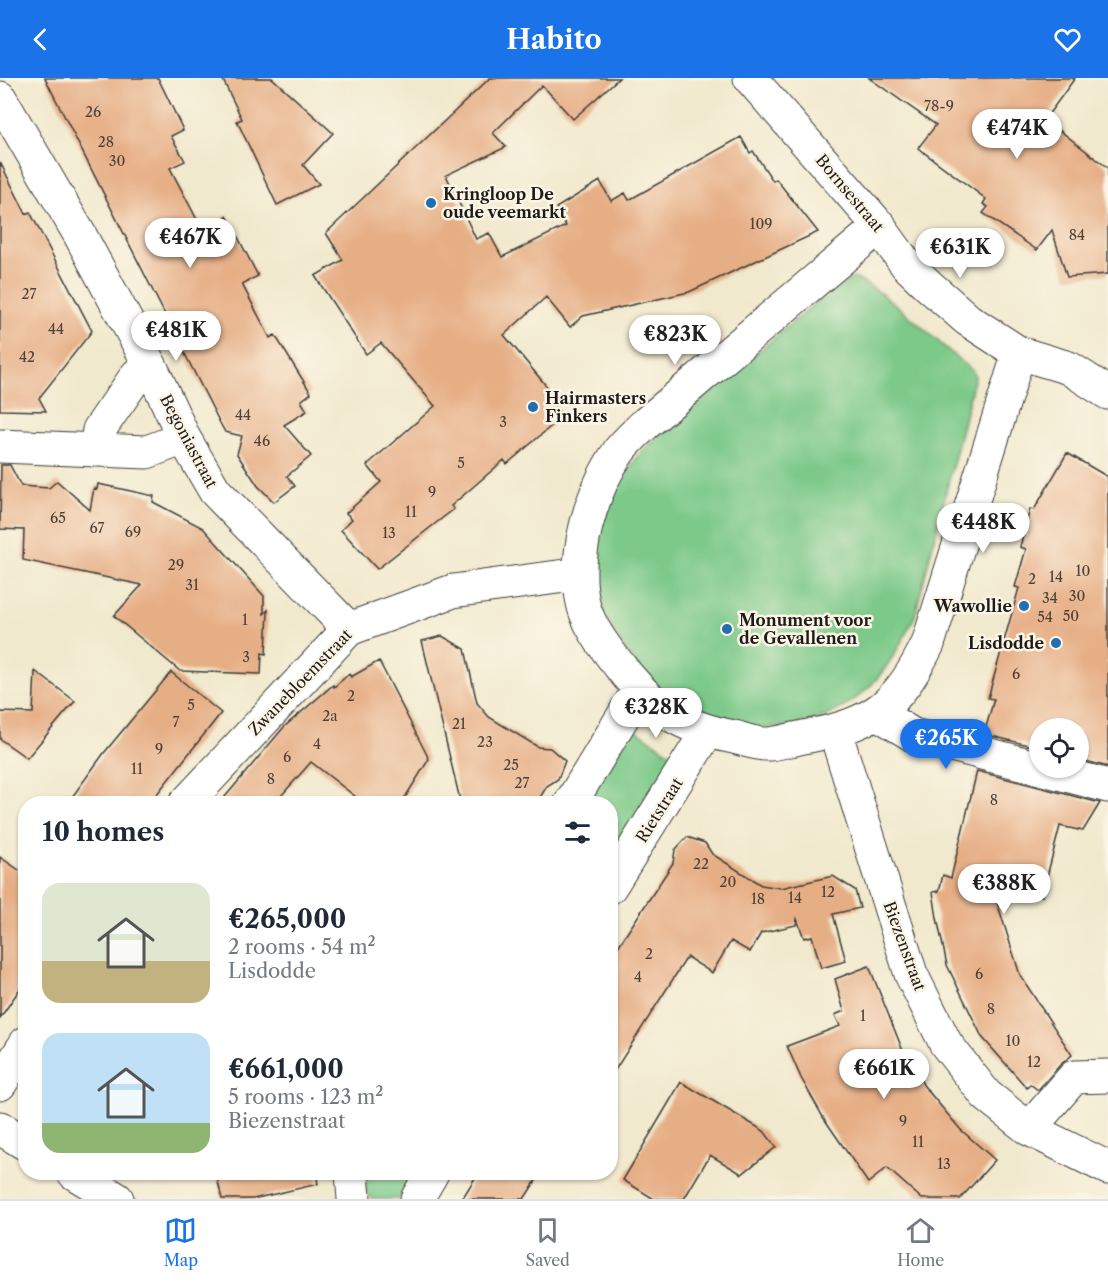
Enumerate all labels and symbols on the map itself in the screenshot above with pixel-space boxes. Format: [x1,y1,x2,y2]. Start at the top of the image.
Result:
house number: 78-9 [924,97,954,115]
house number: 26 [85,103,101,121]
pin: €474K [975,109,1059,160]
house number: 28 [98,133,114,151]
street label: Bornsestraat [812,150,889,236]
house number: 30 [109,152,125,170]
place label: Kringloop De oude veemarkt [443,184,566,222]
marker: Kringloop De oude veemarkt [424,196,438,210]
house number: 109 [750,215,772,233]
pin: €467K [148,218,232,269]
house number: 84 [1069,226,1085,244]
pin: €631K [918,228,1002,279]
house number: 27 [22,285,37,303]
pin: €481K [134,311,218,362]
pin: €823K [633,315,717,366]
house number: 44 [48,320,64,338]
house number: 42 [19,348,35,366]
place label: Hairmasters Finkers [545,388,646,426]
street label: Begoniastraat [156,391,222,492]
marker: Hairmasters Finkers [526,400,540,414]
house number: 44 [235,406,251,424]
house number: 3 [499,413,507,431]
house number: 46 [254,432,270,450]
house number: 5 [457,454,465,472]
house number: 9 [428,483,436,501]
house number: 11 [405,503,417,521]
pin: €448K [941,503,1025,554]
house number: 65 [50,509,66,527]
house number: 67 [90,519,105,537]
house number: 69 [125,523,141,541]
house number: 13 [382,524,396,542]
house number: 29 [168,556,184,574]
house number: 10 [1076,562,1090,580]
house number: 14 [1049,568,1063,586]
house number: 2 [1028,570,1036,588]
house number: 31 [185,576,199,594]
house number: 30 [1069,587,1085,605]
house number: 34 [1042,589,1058,607]
place label: Wawollie [933,596,1012,616]
marker: Wawollie [1017,599,1031,613]
house number: 50 [1063,607,1079,625]
house number: 54 [1037,608,1053,626]
place label: Monument voor de Gevallenen [739,610,872,648]
house number: 1 [242,611,248,629]
marker: Monument voor de Gevallenen [720,622,734,636]
street label: Zwanebloemstraat [244,624,356,739]
place label: Lisdodde [968,633,1044,653]
marker: Lisdodde [1049,636,1063,650]
house number: 3 [242,648,250,666]
house number: 6 [1012,665,1020,683]
house number: 2 [347,687,355,705]
pin: €328K [614,688,698,739]
house number: 5 [187,696,195,714]
house number: 2a [322,707,338,725]
house number: 7 [173,713,180,731]
house number: 21 [452,715,466,733]
pin: €265K [904,719,988,770]
house number: 23 [477,733,493,751]
house number: 4 [313,735,321,753]
house number: 9 [155,740,163,758]
house number: 6 [283,748,291,766]
house number: 25 [503,756,519,774]
house number: 11 [131,760,143,778]
house number: 8 [267,770,275,788]
street label: Rietstraat [631,773,687,846]
house number: 27 [515,774,530,792]
house number: 8 [990,791,998,809]
house number: 22 [693,855,709,873]
pin: €388K [962,864,1046,915]
house number: 20 [720,873,737,891]
house number: 12 [821,883,835,901]
house number: 14 [788,889,802,907]
house number: 18 [751,890,765,908]
street label: Biezenstraat [880,898,931,994]
house number: 2 [645,945,653,963]
house number: 6 [975,965,983,983]
house number: 4 [634,968,642,986]
house number: 8 [987,1000,995,1018]
house number: 1 [860,1007,866,1025]
house number: 10 [1006,1032,1020,1050]
pin: €661K [842,1049,926,1100]
house number: 12 [1027,1053,1041,1071]
house number: 9 [899,1112,907,1130]
house number: 11 [912,1133,924,1151]
house number: 13 [937,1155,951,1173]

